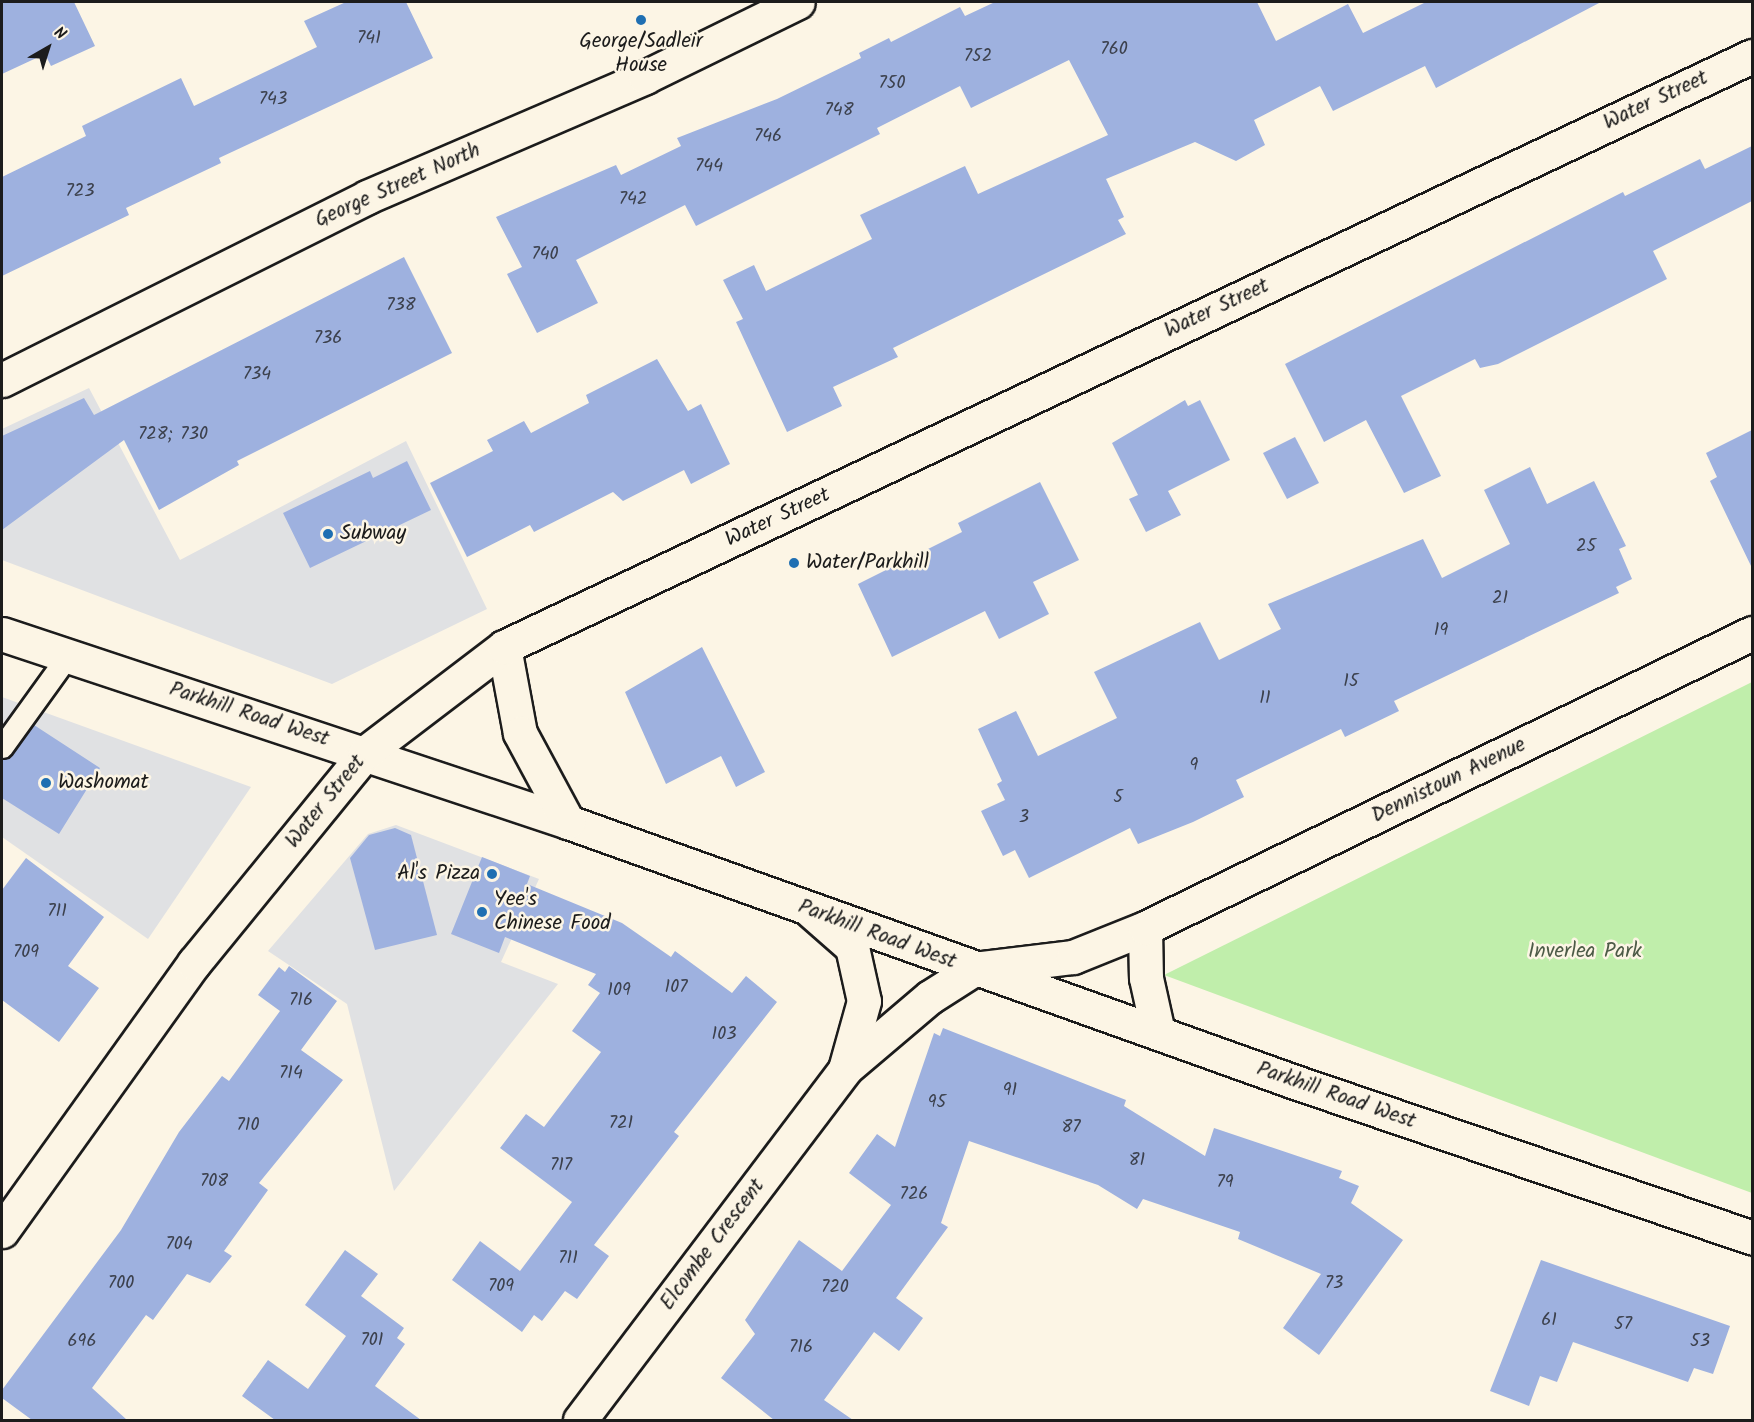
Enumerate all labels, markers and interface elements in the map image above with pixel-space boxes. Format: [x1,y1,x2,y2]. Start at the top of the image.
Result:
marker: George/Sadleir House [634,13,648,27]
north arrow [18,18,78,78]
text: N [48,21,71,47]
house number: 741 [357,28,381,50]
place label: George/Sadleir House [579,29,703,79]
house number: 760 [1100,39,1128,61]
house number: 752 [964,46,992,68]
street label: Water Street [1600,66,1712,136]
house number: 750 [879,73,905,95]
house number: 743 [259,89,287,111]
house number: 748 [824,100,854,122]
house number: 746 [754,126,782,148]
street label: George Street North [311,138,485,234]
house number: 744 [695,156,723,178]
house number: 723 [65,181,95,203]
house number: 742 [619,189,647,211]
house number: 740 [531,244,559,266]
street label: Water Street [1161,274,1273,344]
house number: 738 [386,295,416,317]
house number: 736 [314,328,342,350]
house number: 734 [243,364,271,386]
house number: 728; 730 [138,424,208,446]
street label: Water Street [722,483,834,553]
place label: Subway [340,521,406,547]
marker: Subway [321,527,335,541]
house number: 25 [1576,536,1596,558]
place label: Water/Parkhill [806,550,929,576]
marker: Water/Parkhill [787,556,801,570]
house number: 21 [1492,588,1508,610]
house number: 19 [1434,620,1448,642]
house number: 15 [1343,671,1359,693]
street label: Parkhill Road West [166,677,332,753]
house number: 11 [1259,688,1271,710]
street label: Dennistoun Avenue [1368,733,1530,829]
street label: Water Street [281,750,371,854]
house number: 9 [1190,755,1198,777]
place label: Washomat [58,770,149,796]
marker: Washomat [39,776,53,790]
house number: 5 [1113,787,1123,809]
house number: 3 [1019,807,1029,829]
place label: Al's Pizza [397,861,480,887]
marker: Al's Pizza [485,867,499,881]
place label: Yee's Chinese Food [494,887,611,937]
street label: Parkhill Road West [794,895,960,975]
house number: 711 [47,901,67,923]
marker: Yee's Chinese Food [475,905,489,919]
park label: Inverlea Park [1528,939,1642,965]
house number: 709 [13,942,39,964]
house number: 107 [665,977,687,999]
house number: 109 [607,980,631,1002]
house number: 716 [289,990,313,1012]
house number: 103 [712,1024,736,1046]
street label: Parkhill Road West [1253,1057,1419,1135]
house number: 714 [279,1063,303,1085]
house number: 91 [1003,1080,1017,1102]
house number: 95 [928,1092,946,1114]
house number: 721 [609,1113,633,1135]
house number: 710 [237,1115,259,1137]
house number: 87 [1061,1117,1081,1139]
house number: 81 [1129,1150,1145,1172]
house number: 717 [550,1155,572,1177]
house number: 708 [200,1171,228,1193]
house number: 79 [1216,1172,1234,1194]
street label: Elcombe Crescent [655,1174,771,1316]
house number: 726 [900,1184,928,1206]
house number: 704 [165,1234,193,1256]
house number: 711 [558,1248,578,1270]
house number: 700 [108,1273,134,1295]
house number: 73 [1325,1273,1343,1295]
house number: 709 [488,1276,514,1298]
house number: 720 [821,1277,849,1299]
house number: 61 [1541,1310,1557,1332]
house number: 57 [1614,1314,1632,1336]
house number: 701 [361,1330,383,1352]
house number: 696 [68,1331,96,1353]
house number: 53 [1690,1331,1710,1353]
house number: 716 [789,1337,813,1359]

